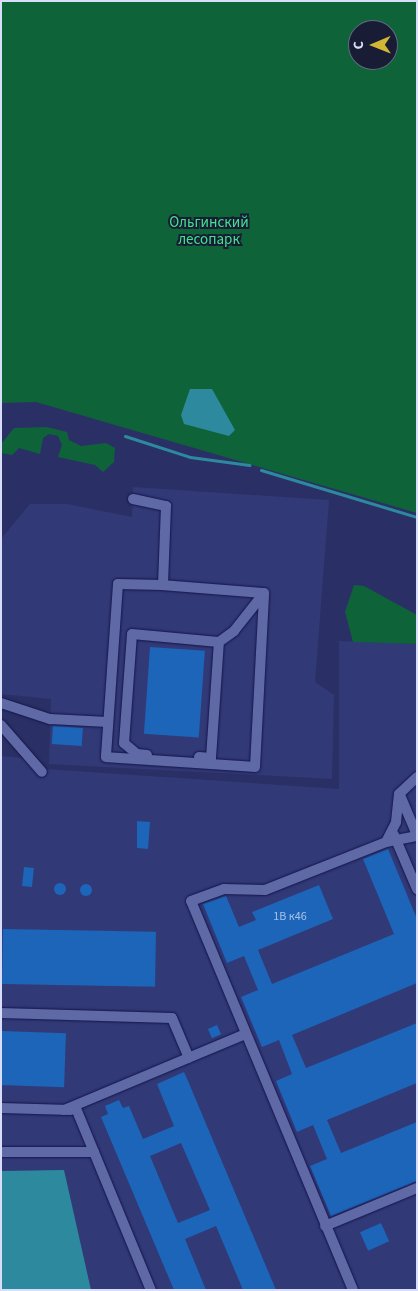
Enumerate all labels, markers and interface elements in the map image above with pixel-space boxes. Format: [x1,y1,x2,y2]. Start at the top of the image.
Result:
north arrow [348,20,398,70]
text: С [349,41,369,49]
park label: Ольгинский лесопарк [169,213,249,248]
house number: 1В к46 [273,910,307,924]

